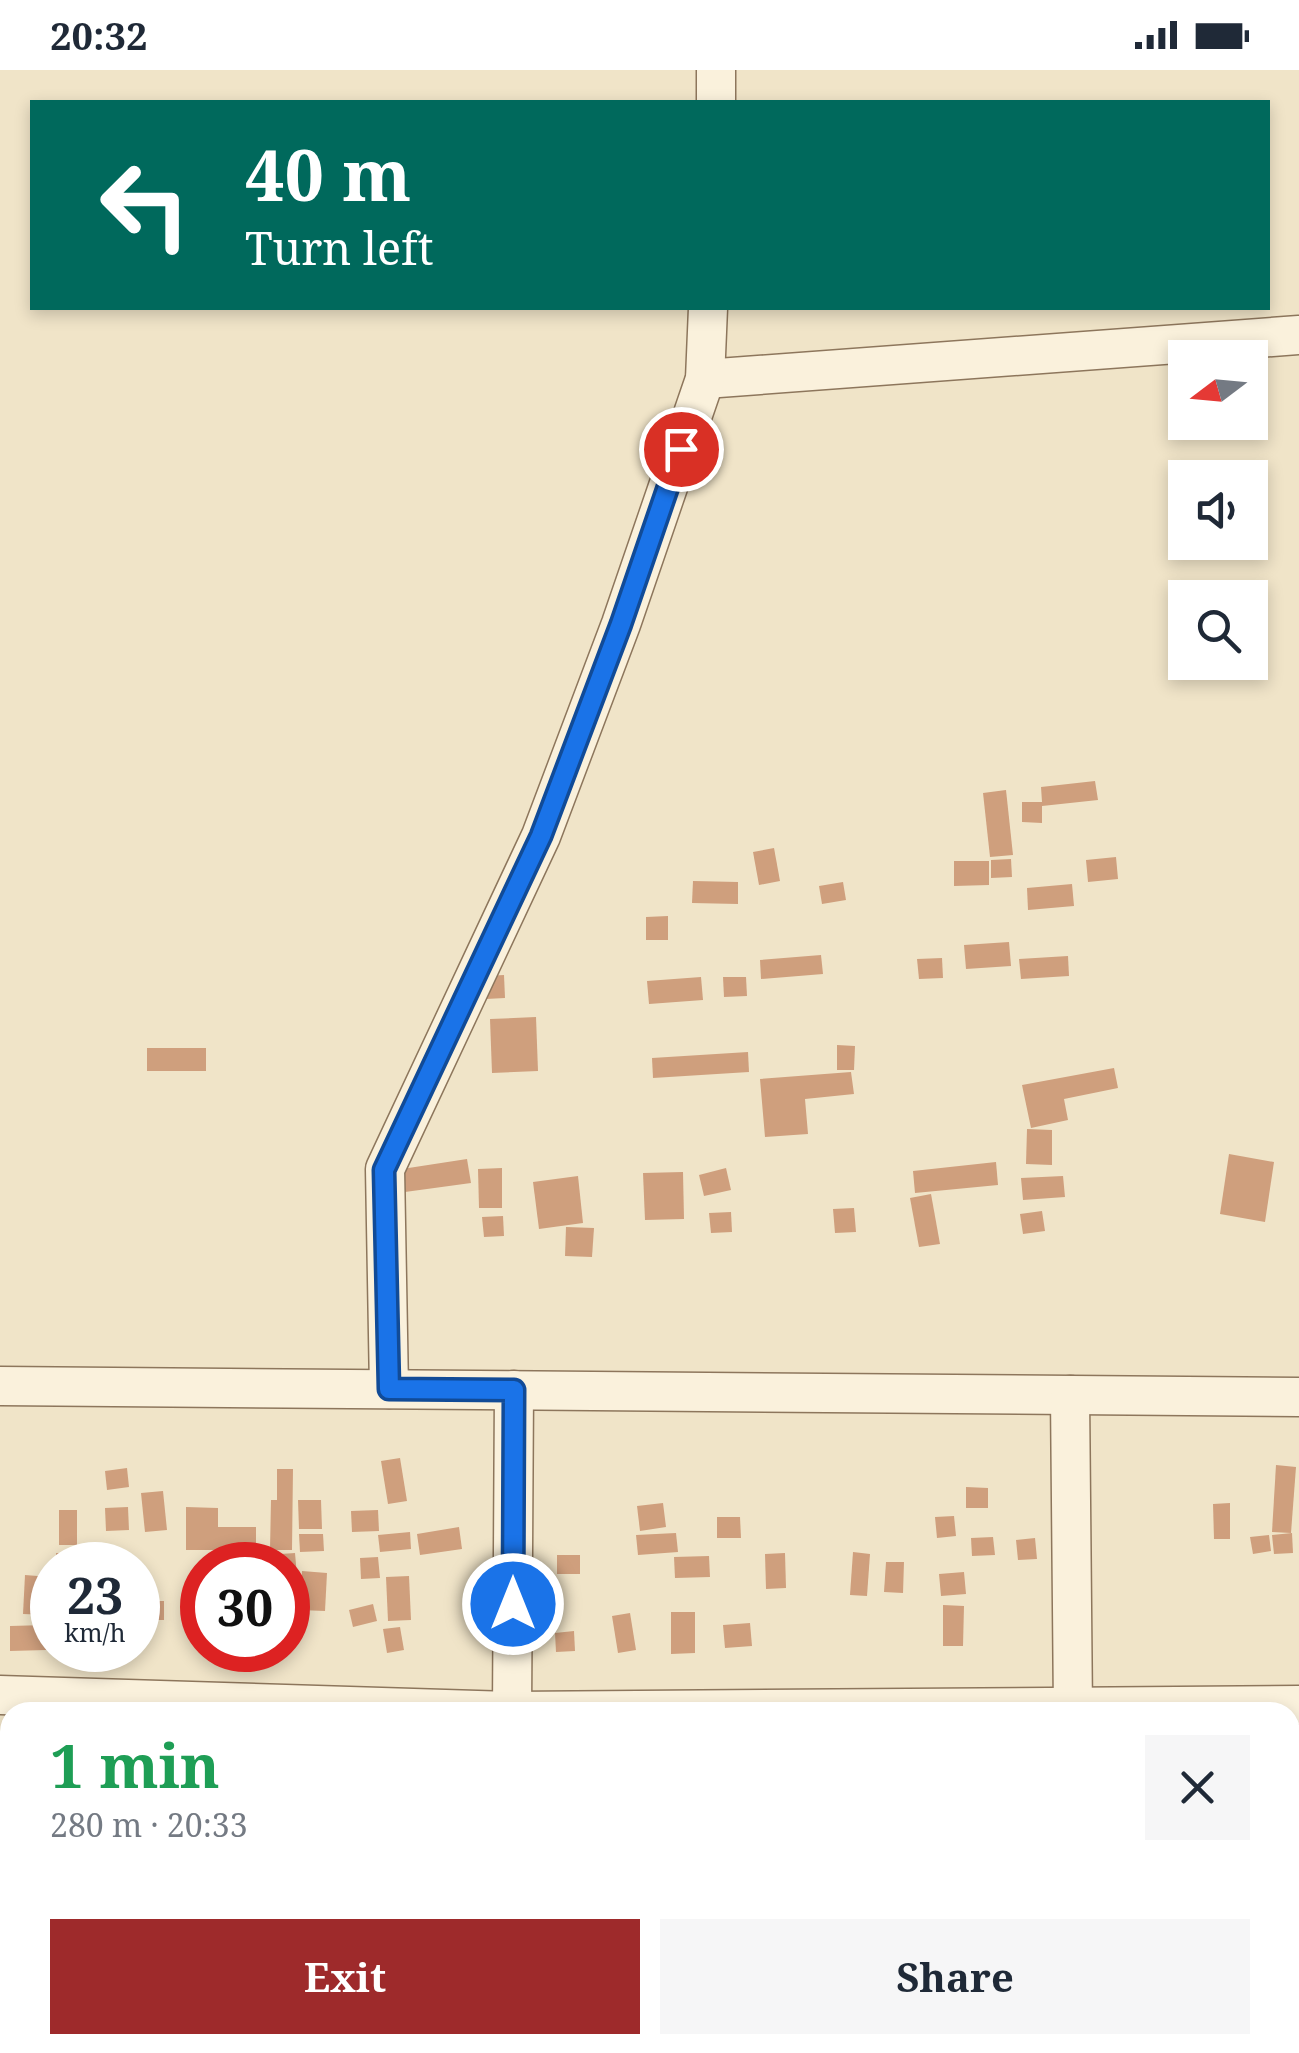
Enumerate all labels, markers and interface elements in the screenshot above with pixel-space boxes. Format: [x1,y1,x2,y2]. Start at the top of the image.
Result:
text: 20:32 [50,9,147,61]
text: 40 m [245,126,411,222]
icon: left [80,140,210,270]
text: Turn left [245,217,434,278]
north arrow [1168,340,1268,440]
map controls [1168,340,1268,680]
pin [639,407,724,492]
icon: arrive [654,422,709,477]
button: sound [1168,460,1268,560]
button: search [1168,580,1268,680]
speed limit sign: 30 [180,1542,310,1672]
position arrow [461,1552,565,1656]
text: 23 [67,1561,123,1629]
text: km/h [64,1615,126,1649]
text: 1 min [50,1724,220,1806]
button: close [1145,1735,1250,1840]
text: 280 m · 20:33 [50,1803,248,1846]
button: Exit [50,1919,640,2034]
button: Share [660,1919,1250,2034]

